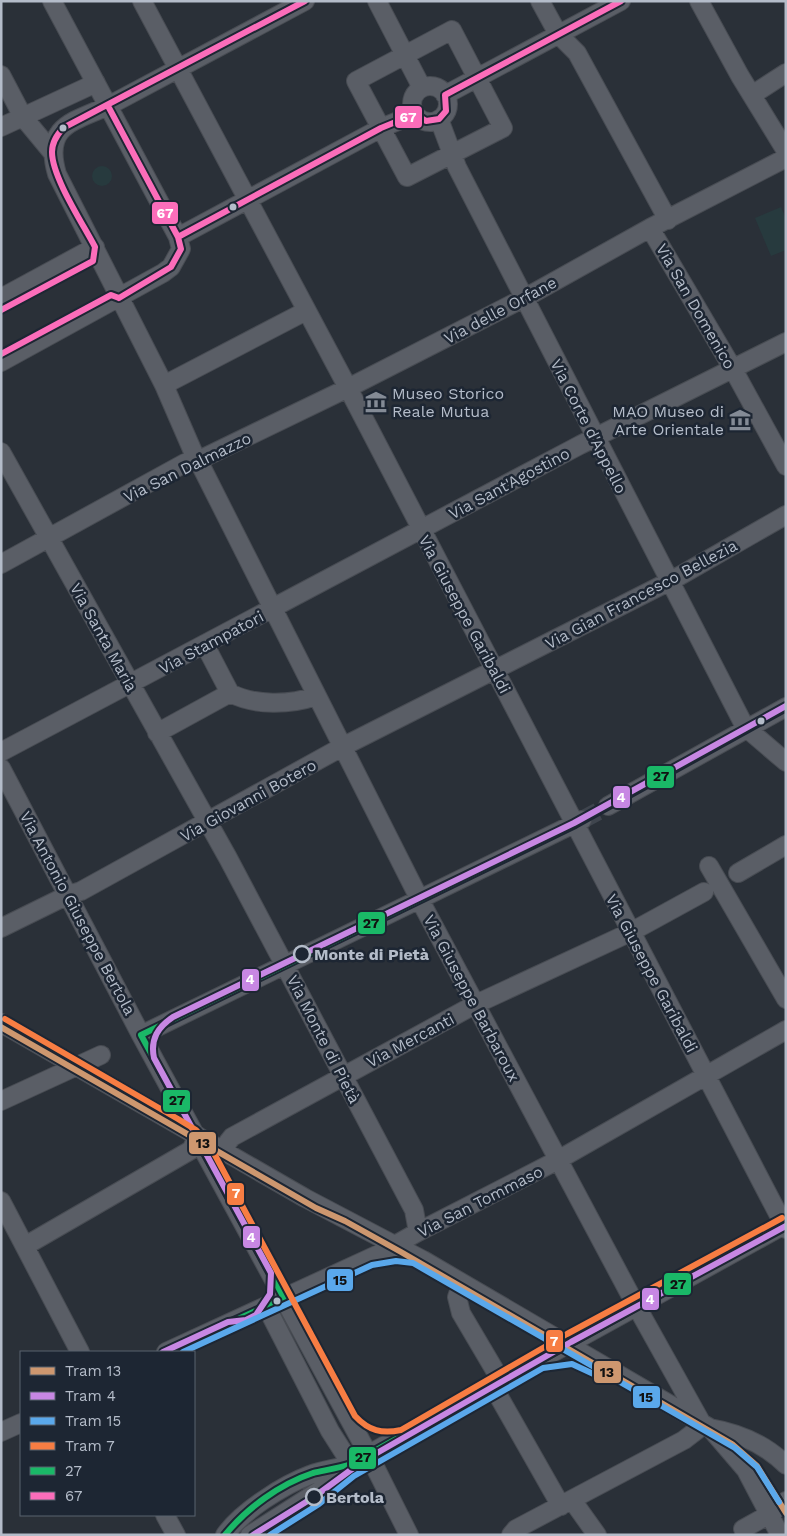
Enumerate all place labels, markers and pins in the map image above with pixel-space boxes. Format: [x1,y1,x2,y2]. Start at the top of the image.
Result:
unlabelled marker [58,123,68,133]
unlabelled marker [228,202,238,212]
place label: Museo Storico Reale Mutua [392,384,504,421]
museum icon: Museo Storico Reale Mutua [363,389,389,415]
place label: MAO Museo di Arte Orientale [612,402,724,439]
museum icon: MAO Museo di Arte Orientale [727,407,753,433]
unlabelled marker [756,716,766,726]
marker: Monte di Pietà [293,945,311,963]
place label: Monte di Pietà [314,945,430,964]
unlabelled marker [272,1296,282,1306]
marker: Bertola [305,1488,323,1506]
place label: Bertola [326,1488,385,1507]

